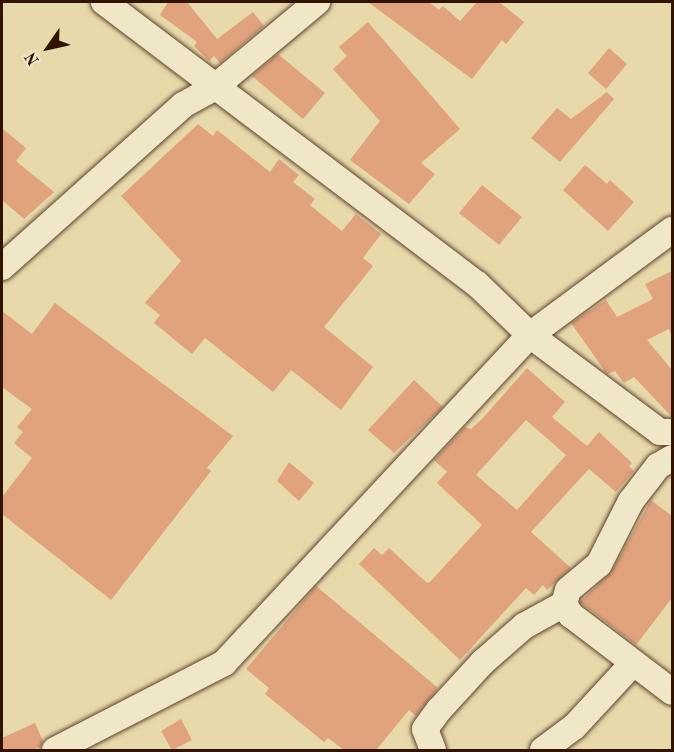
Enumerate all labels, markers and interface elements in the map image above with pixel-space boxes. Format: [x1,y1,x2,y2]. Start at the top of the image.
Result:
north arrow [18,18,78,78]
text: N [23,49,43,68]

